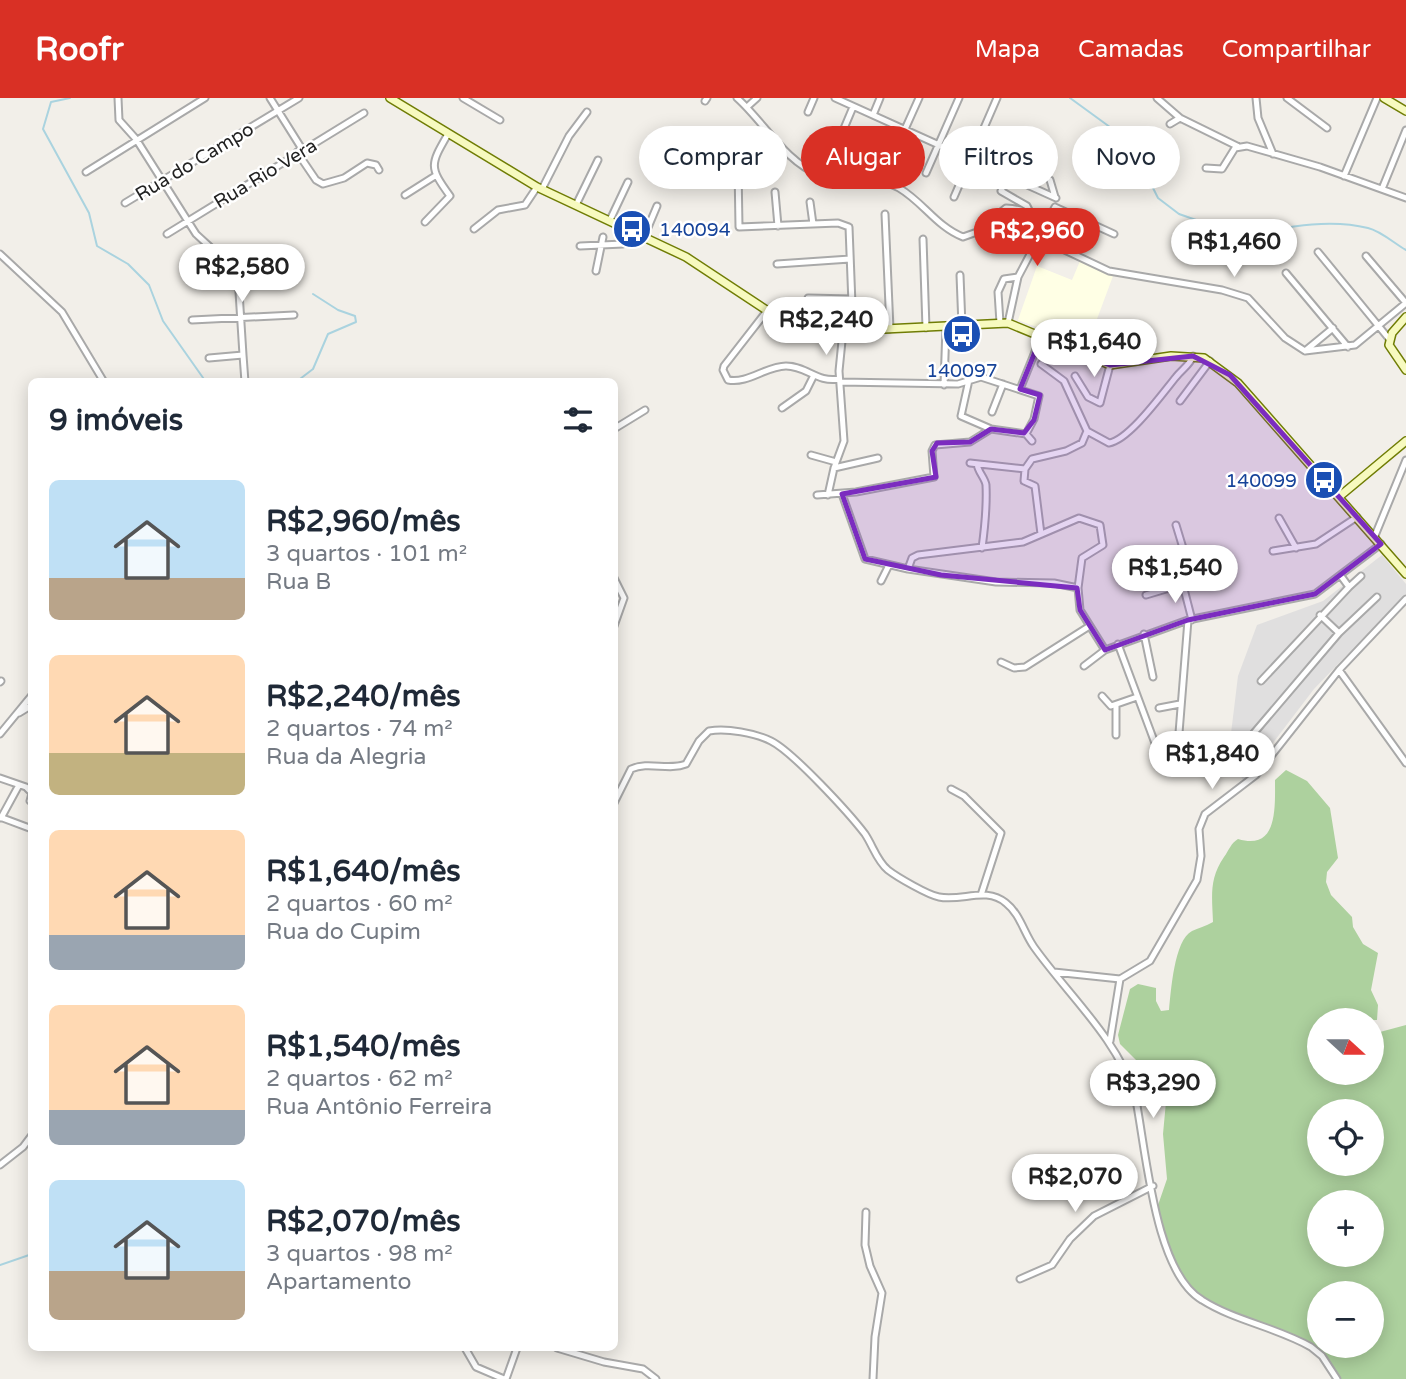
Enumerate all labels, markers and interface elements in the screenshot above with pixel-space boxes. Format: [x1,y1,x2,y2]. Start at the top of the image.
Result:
text: Roofr [35,30,124,69]
text: Mapa [975,35,1040,64]
text: Camadas [1078,35,1184,64]
text: Compartilhar [1222,35,1371,64]
street label: Rua do Campo [131,118,258,206]
chip: Comprar [639,126,787,189]
chip: Alugar [801,126,925,189]
chip: Filtros [939,126,1058,189]
chip: Novo [1072,126,1180,189]
street label: Rua Rio Vera [210,134,321,213]
bus stop icon: 140094 [611,208,653,250]
pin: R$2,960 [972,208,1102,268]
text: R$2,960 [990,217,1084,245]
place label: 140094 [659,219,731,241]
pin: R$1,460 [1169,220,1299,279]
text: R$1,460 [1187,228,1281,256]
pin: R$2,580 [177,244,307,304]
text: R$2,580 [195,253,289,281]
pin: R$2,240 [761,298,891,357]
text: R$2,240 [779,306,873,334]
bus stop icon: 140097 [941,313,983,355]
pin: R$1,640 [1029,320,1159,379]
text: R$1,640 [1047,328,1141,356]
place label: 140097 [926,360,998,382]
icon: filters [559,401,597,439]
text: 9 imóveis [49,402,183,439]
bus stop icon: 140099 [1303,459,1345,501]
place label: 140099 [1225,470,1297,492]
text: R$2,960/mês [266,503,461,540]
icon: home [105,508,189,592]
text: 3 quartos · 101 m² [266,540,467,568]
pin: R$1,540 [1110,546,1240,605]
text: R$1,540 [1128,554,1222,582]
text: Rua B [266,568,331,596]
text: R$2,240/mês [266,678,461,715]
icon: home [105,683,189,767]
text: 2 quartos · 74 m² [266,715,453,743]
pin: R$1,840 [1147,732,1277,791]
text: R$1,840 [1165,740,1259,768]
text: Rua da Alegria [266,743,426,771]
text: R$1,640/mês [266,853,461,890]
icon: home [105,858,189,942]
text: 2 quartos · 60 m² [266,890,453,918]
text: Rua do Cupim [266,918,421,946]
north arrow [1307,1008,1384,1085]
map controls [1307,1008,1384,1358]
text: R$1,540/mês [266,1028,461,1065]
icon: home [105,1033,189,1117]
pin: R$3,290 [1088,1060,1218,1120]
text: 2 quartos · 62 m² [266,1065,453,1093]
text: R$3,290 [1106,1069,1200,1097]
text: Rua Antônio Ferreira [266,1093,492,1121]
button: locate [1307,1099,1384,1176]
pin: R$2,070 [1010,1154,1140,1214]
text: R$2,070 [1028,1163,1122,1191]
button: + [1307,1190,1384,1267]
text: R$2,070/mês [266,1203,461,1240]
icon: home [105,1208,189,1292]
text: 3 quartos · 98 m² [266,1240,453,1268]
text: Apartamento [266,1268,411,1296]
button: − [1307,1281,1384,1358]

